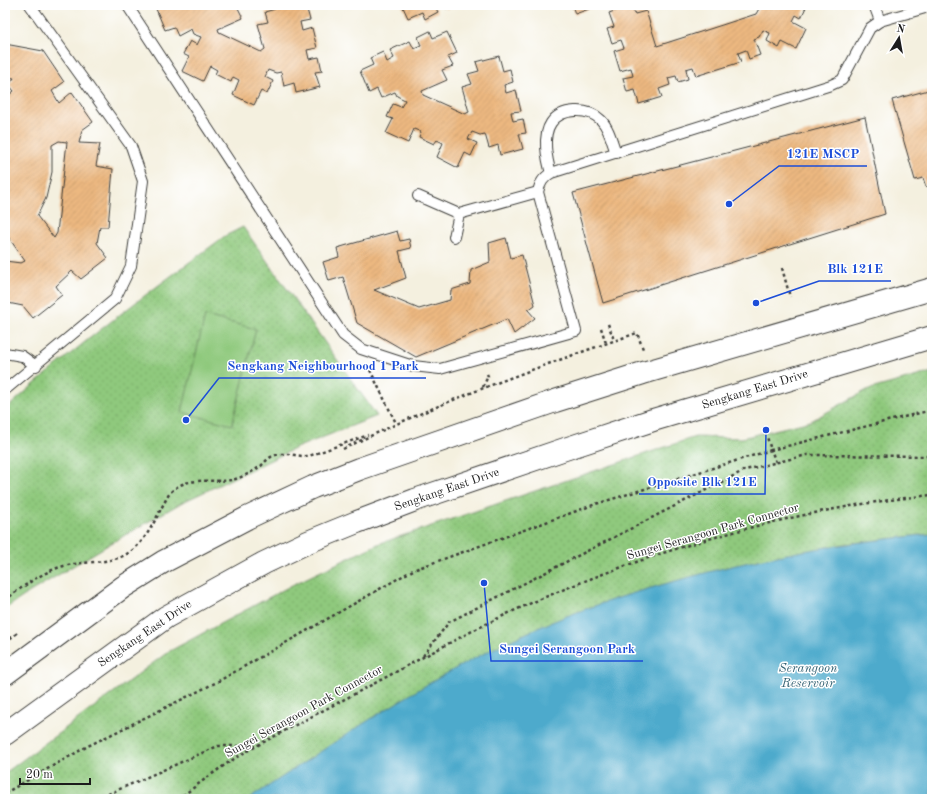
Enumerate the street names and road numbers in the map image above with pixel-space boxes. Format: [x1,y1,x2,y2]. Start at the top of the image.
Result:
street label: Sengkang East Drive [701,368,810,412]
street label: Sengkang East Drive [393,466,502,514]
street label: Sungei Serangoon Park Connector [626,502,800,562]
street label: Sengkang East Drive [96,598,194,670]
street label: Sungei Serangoon Park Connector [223,663,385,760]

